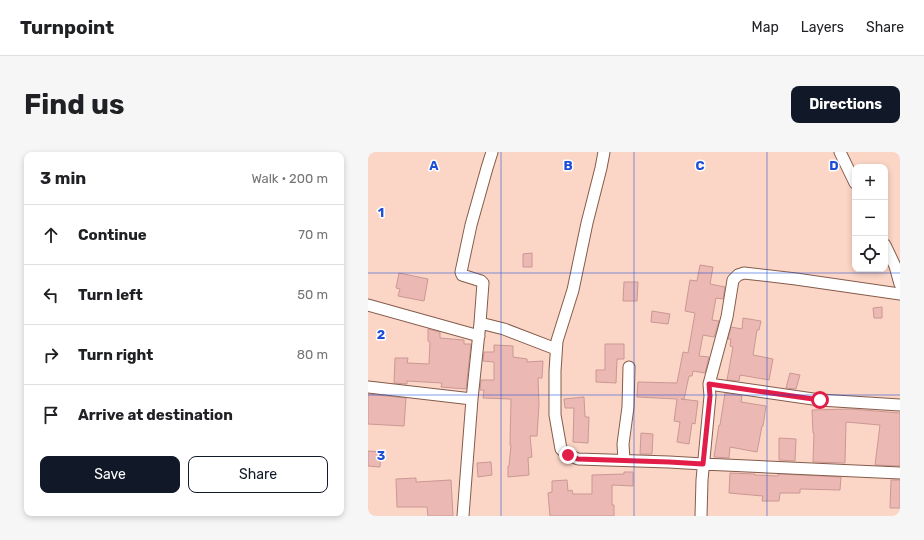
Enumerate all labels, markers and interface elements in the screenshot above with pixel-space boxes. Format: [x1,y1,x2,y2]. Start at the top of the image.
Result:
text: Turnpoint [20,16,114,39]
text: Map [752,19,779,36]
text: Layers [801,19,844,36]
text: Share [866,19,904,36]
button: Directions [791,86,900,123]
text: Find us [24,88,124,121]
text: A [429,158,439,173]
text: B [563,158,573,173]
text: C [695,158,705,173]
text: D [829,158,839,173]
map controls [852,164,888,272]
button: + [852,164,888,200]
text: 3 min [40,168,86,188]
text: Walk · 200 m [251,171,328,186]
button: − [852,200,888,236]
text: 1 [378,205,384,220]
icon: ahead [40,224,62,246]
text: Continue [78,226,147,244]
text: 70 m [298,227,328,242]
button: locate [852,236,888,272]
icon: left [40,284,62,306]
text: Turn left [78,286,143,304]
text: 50 m [297,287,328,302]
text: 2 [377,327,385,342]
icon: right [40,344,62,366]
text: Turn right [78,346,153,364]
text: 80 m [297,347,328,362]
route start [811,391,829,409]
icon: arrive [40,404,62,426]
text: Arrive at destination [78,406,233,424]
route end [559,446,577,464]
text: 3 [377,448,386,463]
button: Save [40,456,180,493]
button: Share [188,456,328,493]

